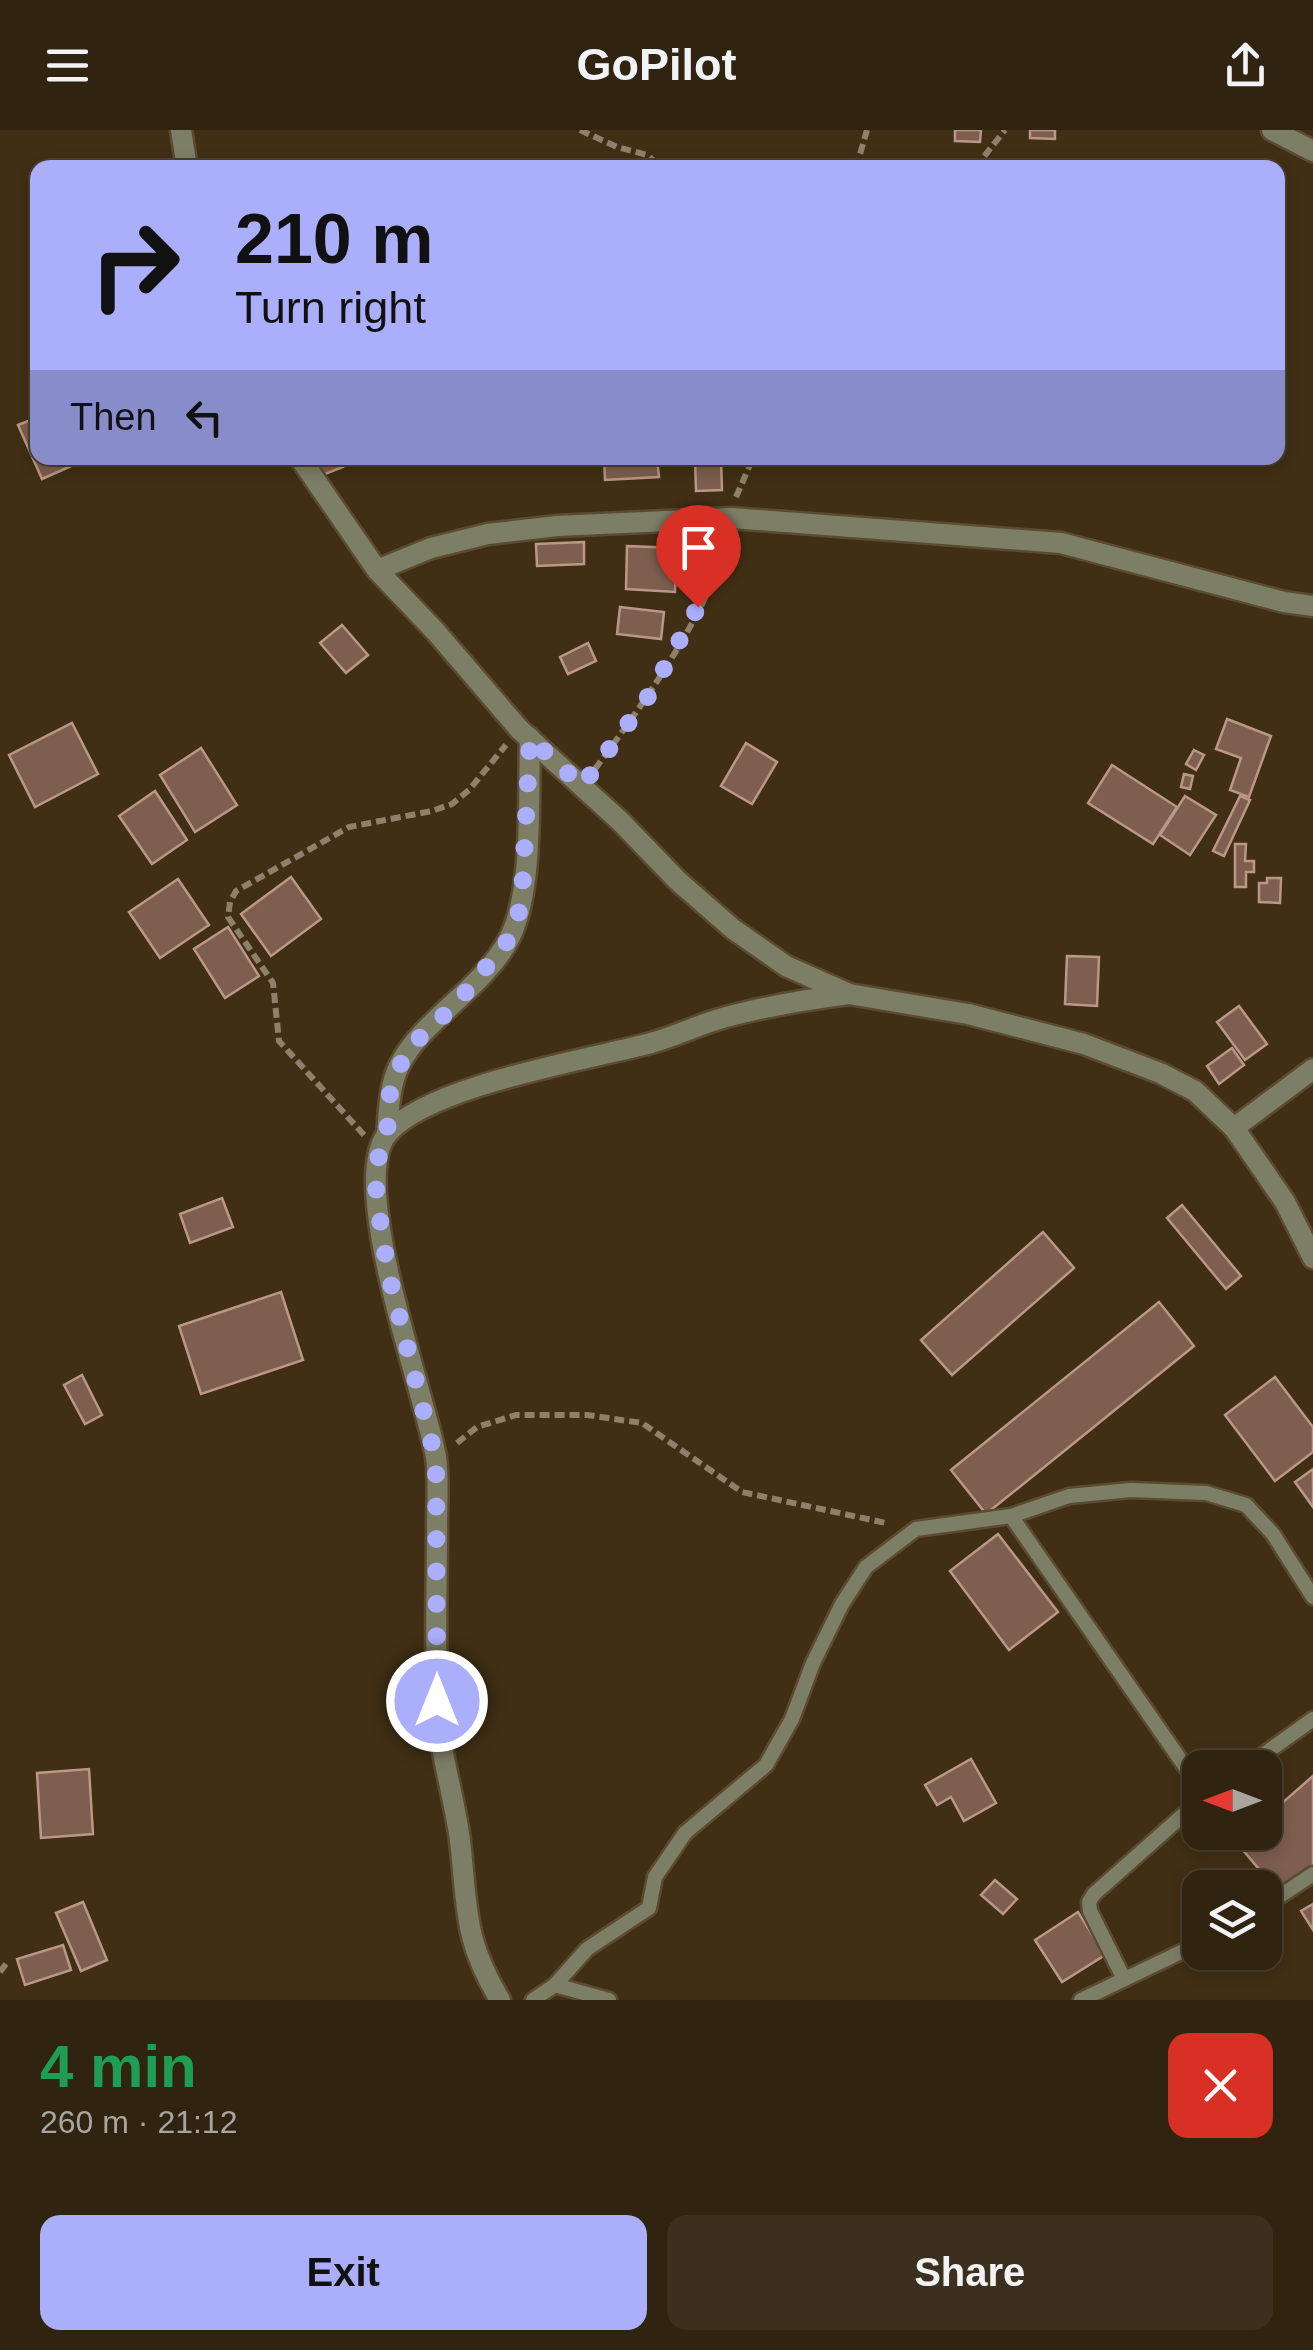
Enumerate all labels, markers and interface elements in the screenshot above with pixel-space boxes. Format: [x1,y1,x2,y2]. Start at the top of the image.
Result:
icon: menu [40,38,95,93]
icon: share [1218,38,1273,93]
text: GoPilot [577,39,736,90]
icon: right [70,200,200,330]
text: 210 m [235,200,433,278]
text: Turn right [235,282,426,333]
icon: left [177,390,232,445]
text: Then [70,396,157,438]
pin [656,505,741,608]
icon: arrive [671,520,726,575]
position arrow [385,1649,489,1753]
north arrow [1182,1750,1282,1850]
map controls [1182,1750,1282,1970]
button: layers [1182,1870,1282,1970]
text: 4 min [40,2033,197,2100]
button: close [1168,2033,1273,2138]
text: 260 m · 21:12 [40,2104,237,2140]
button: Exit [40,2215,647,2330]
button: Share [667,2215,1273,2330]

